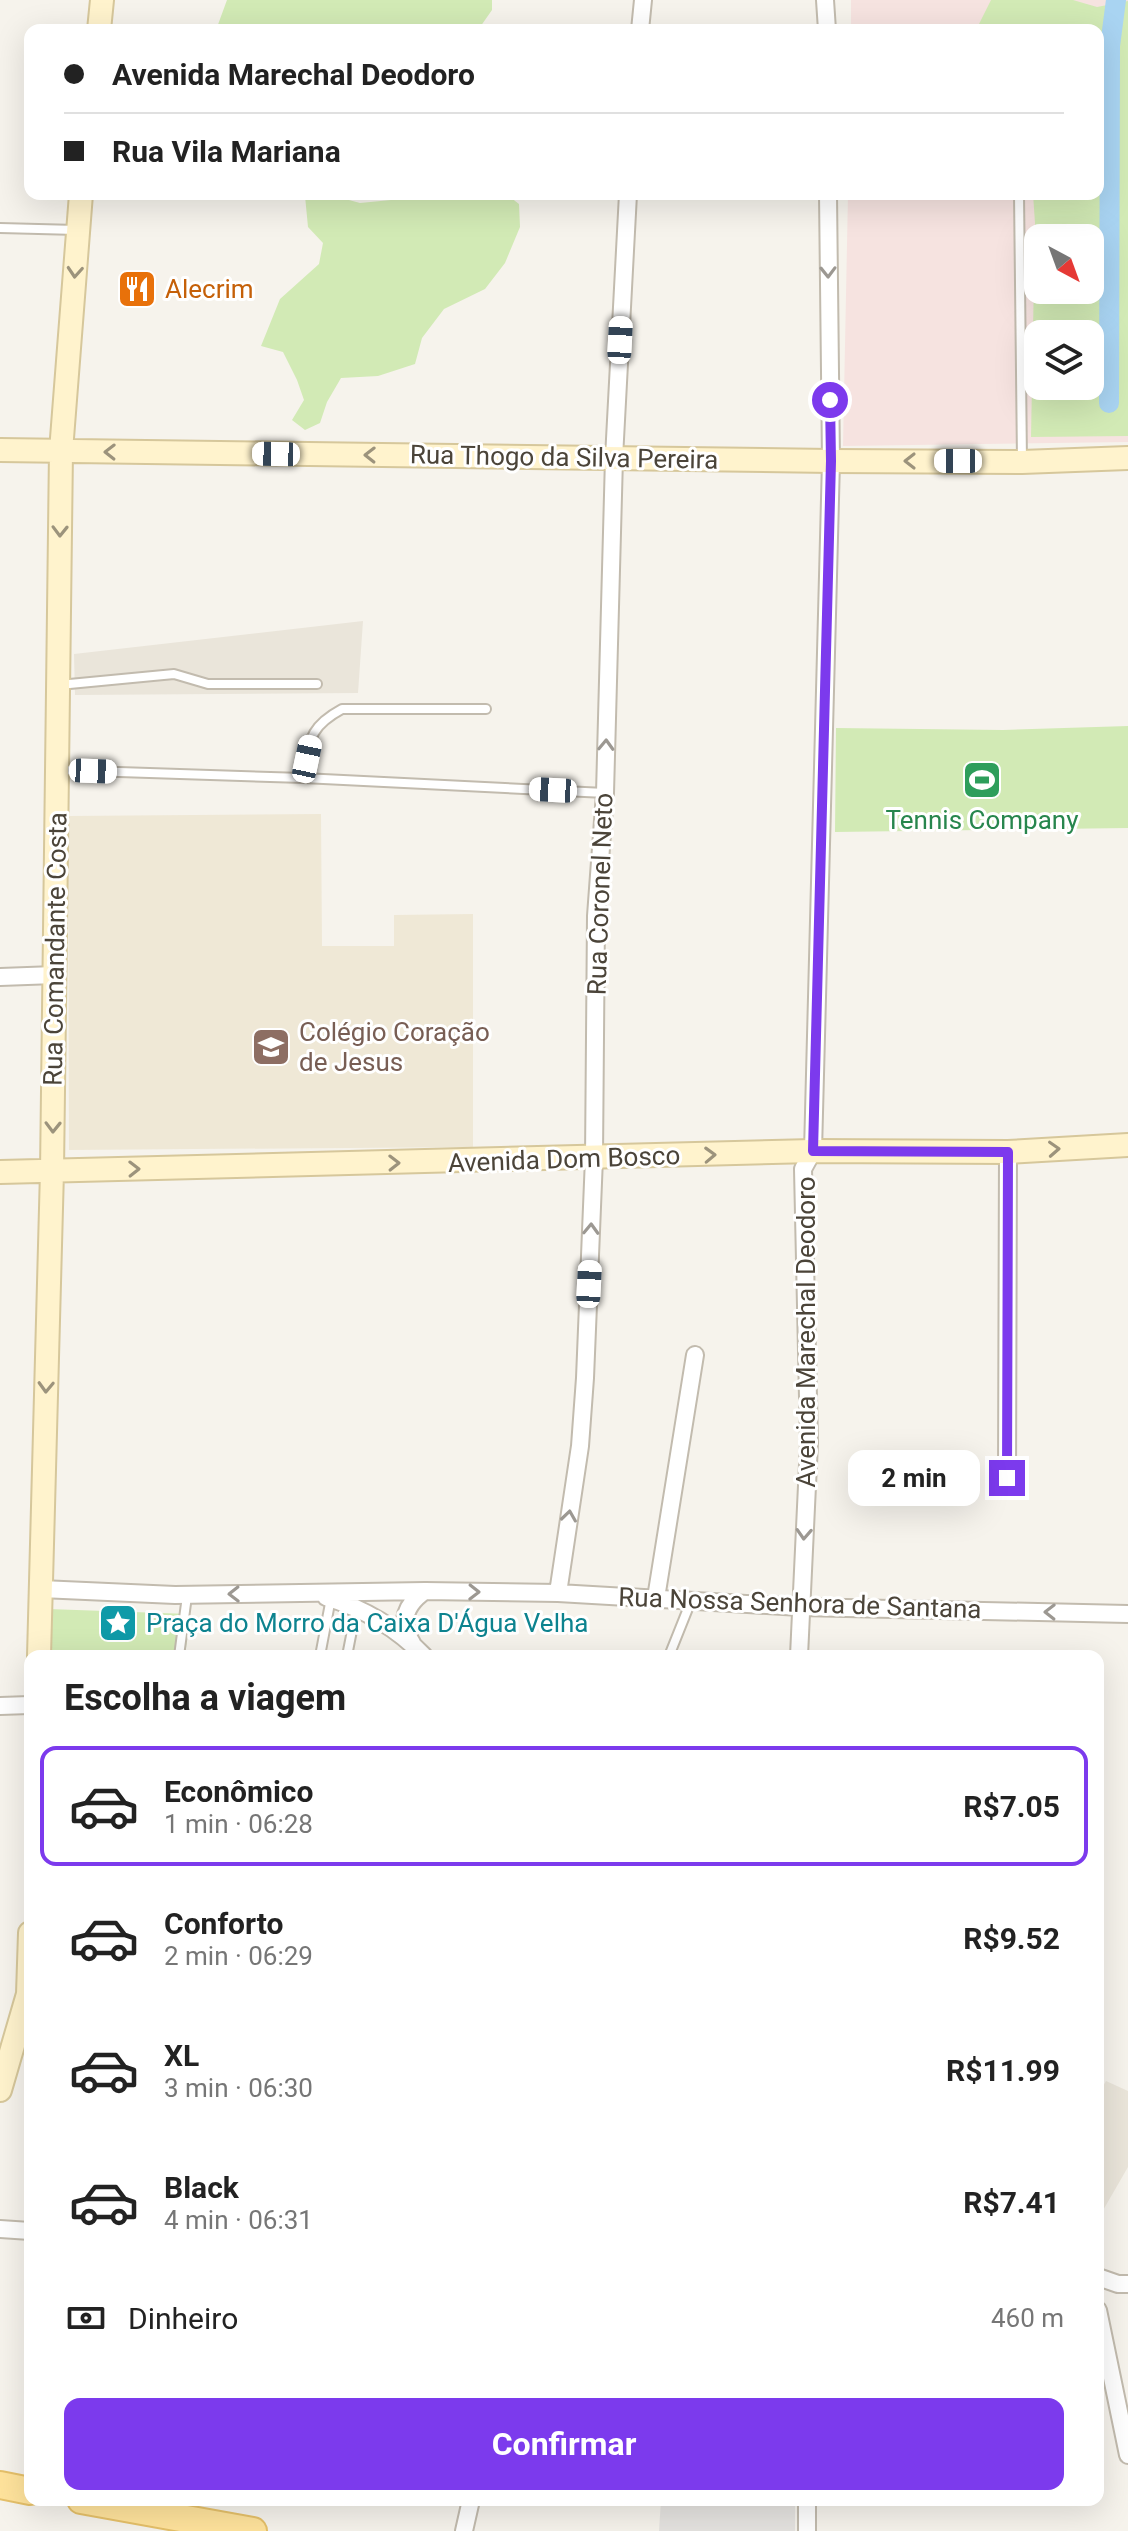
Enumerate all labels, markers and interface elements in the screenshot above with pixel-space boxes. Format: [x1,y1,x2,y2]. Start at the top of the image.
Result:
text: Avenida Marechal Deodoro [112,57,475,92]
text: Rua Vila Mariana [112,134,341,169]
north arrow [1024,224,1104,304]
map controls [1024,224,1104,400]
one-way arrow [67,266,84,279]
one-way arrow [820,266,837,279]
restaurant icon: Alecrim [116,268,158,310]
place label: Alecrim [165,274,254,304]
car [607,315,633,365]
button: layers [1024,320,1104,400]
route start [812,382,848,418]
street label: Rua Thogo da Silva Pereira [410,439,718,475]
car [252,442,300,466]
one-way arrow [103,443,116,460]
one-way arrow [363,446,376,464]
car [934,449,982,473]
one-way arrow [903,452,916,470]
one-way arrow [51,525,69,538]
car [290,733,324,785]
one-way arrow [597,738,615,751]
car [69,758,117,784]
sports icon: Tennis Company [961,759,1003,801]
car [528,777,578,803]
street label: Rua Coronel Neto [581,792,619,996]
place label: Tennis Company [886,805,1078,835]
street label: Rua Comandante Costa [38,812,72,1086]
place label: Colégio Coração de Jesus [299,1017,490,1077]
school or university icon: Colégio Coração de Jesus [250,1026,292,1068]
one-way arrow [44,1121,61,1134]
street label: Avenida Dom Bosco [447,1140,681,1178]
one-way arrow [1048,1141,1061,1158]
one-way arrow [704,1146,717,1163]
one-way arrow [388,1154,401,1172]
one-way arrow [128,1161,141,1178]
street label: Avenida Marechal Deodoro [791,1176,821,1488]
one-way arrow [582,1222,599,1235]
car [576,1259,602,1309]
one-way arrow [37,1381,55,1394]
callout: 2 min [847,1450,979,1506]
route end [989,1460,1025,1496]
text: 2 min [881,1463,947,1493]
one-way arrow [560,1509,577,1523]
one-way arrow [796,1528,813,1541]
street label: Rua Nossa Senhora de Santana [618,1582,982,1624]
one-way arrow [468,1583,481,1601]
one-way arrow [227,1585,240,1603]
place icon: Praça do Morro da Caixa D'Água Velha [97,1602,139,1644]
one-way arrow [1043,1604,1056,1621]
place label: Praça do Morro da Caixa D'Água Velha [146,1608,588,1638]
text: Escolha a viagem [64,1677,346,1719]
icon: car [68,1770,140,1842]
text: Econômico [164,1774,313,1809]
text: R$7.05 [963,1789,1060,1824]
text: 1 min · 06:28 [164,1809,313,1839]
icon: car [68,1902,140,1974]
text: Conforto [164,1906,283,1941]
text: R$9.52 [963,1921,1060,1956]
text: 2 min · 06:29 [164,1941,313,1971]
icon: car [68,2034,140,2106]
text: XL [164,2038,199,2073]
text: R$11.99 [946,2053,1060,2088]
text: 3 min · 06:30 [164,2073,313,2103]
icon: car [68,2166,140,2238]
text: Black [164,2170,239,2205]
text: R$7.41 [963,2185,1060,2220]
text: 4 min · 06:31 [164,2205,313,2235]
icon: cash [64,2296,108,2340]
text: Dinheiro [128,2301,238,2336]
text: 460 m [991,2303,1064,2333]
button: Confirmar [64,2398,1064,2490]

